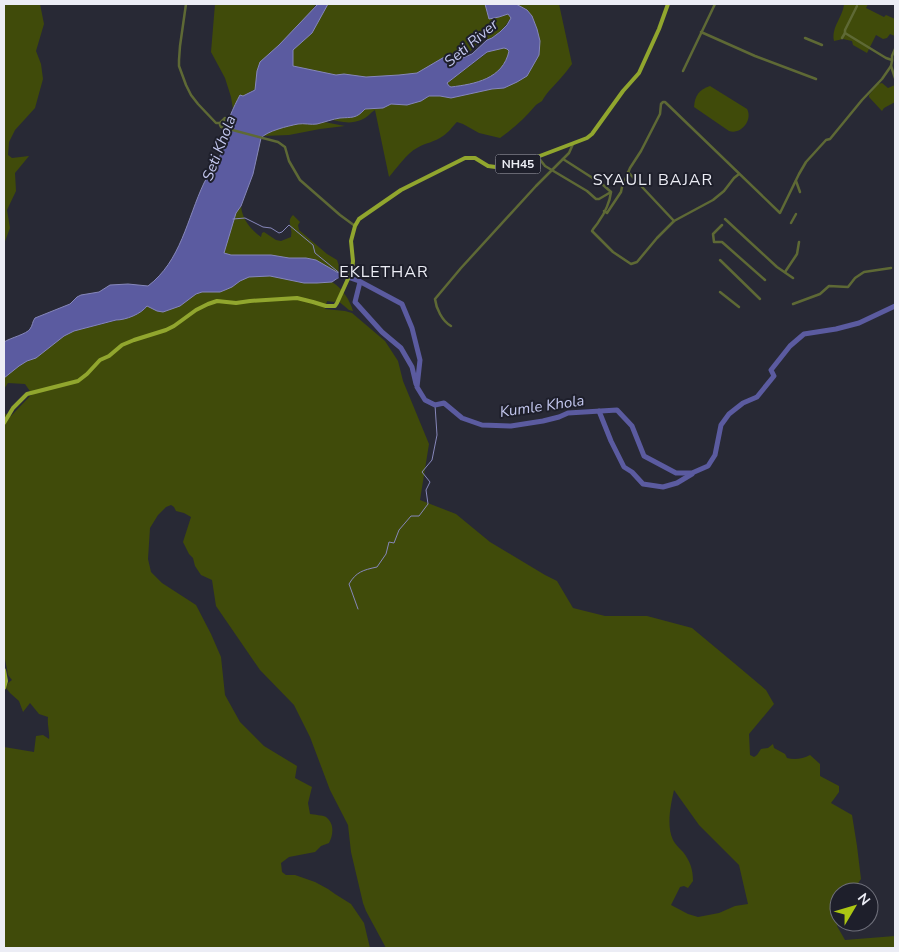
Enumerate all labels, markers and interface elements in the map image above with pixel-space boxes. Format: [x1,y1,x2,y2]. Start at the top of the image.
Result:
water label: Seti River [440,14,503,71]
water label: Seti Khola [197,112,241,184]
road number: NH45 [496,154,540,173]
district label: SYAULI BAJAR [593,169,713,191]
district label: EKLETHAR [339,261,429,283]
water label: Kumle Khola [498,390,586,422]
north arrow [829,882,879,932]
text: N [853,889,875,909]

